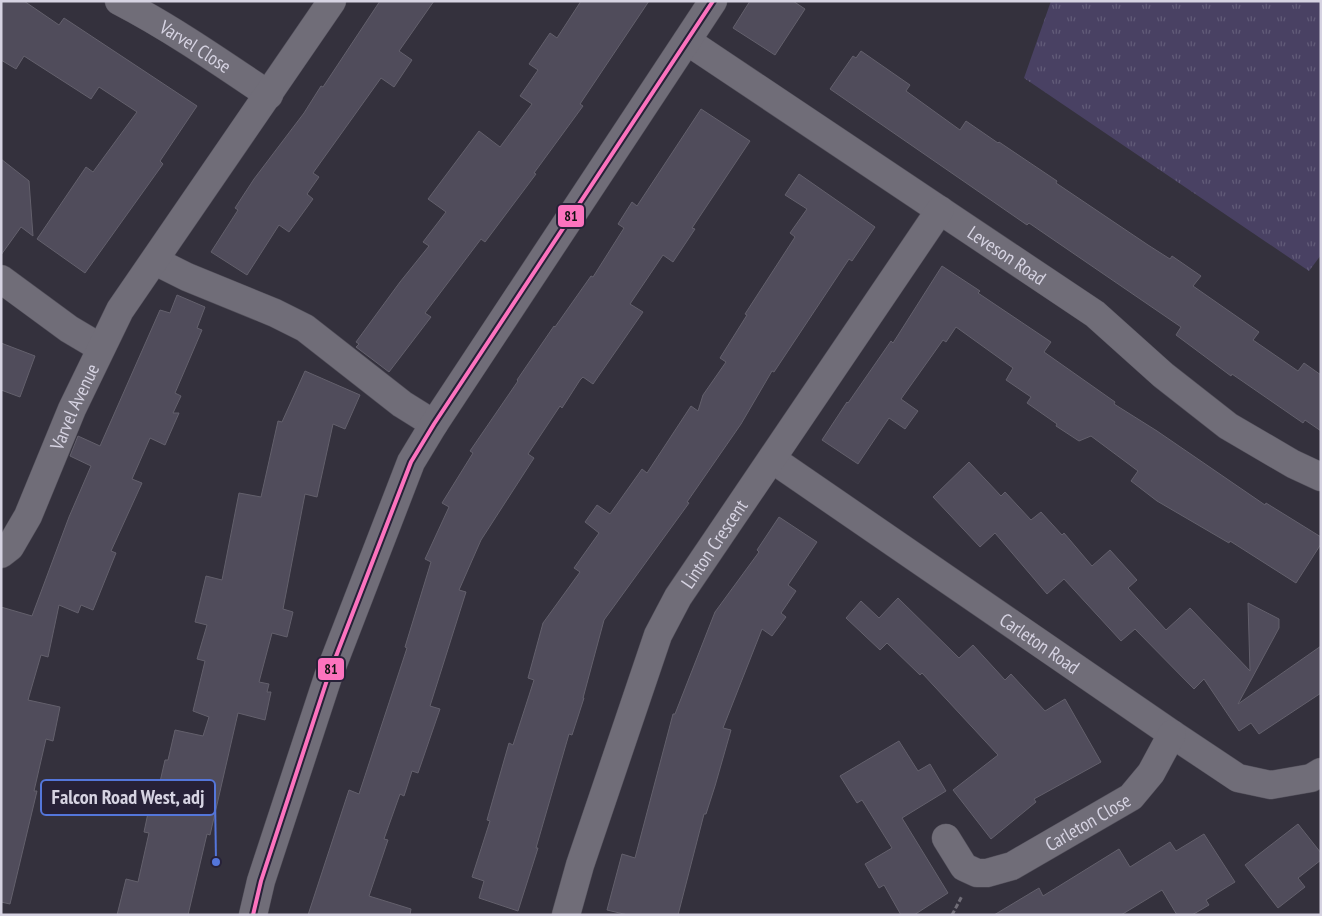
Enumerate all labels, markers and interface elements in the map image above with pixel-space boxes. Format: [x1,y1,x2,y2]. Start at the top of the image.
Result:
street label: Varvel Close [155,14,236,78]
line badge: 81 [557,204,585,228]
text: 81 [564,207,578,225]
street label: Leveson Road [963,220,1051,290]
street label: Varvel Avenue [44,359,104,454]
street label: Linton Crescent [676,494,753,593]
street label: Carleton Road [995,607,1084,679]
line badge: 81 [317,657,345,681]
text: 81 [324,660,338,678]
callout: Falcon Road West, adj [41,780,215,815]
text: Falcon Road West, adj [52,784,204,810]
street label: Carleton Close [1041,788,1135,856]

